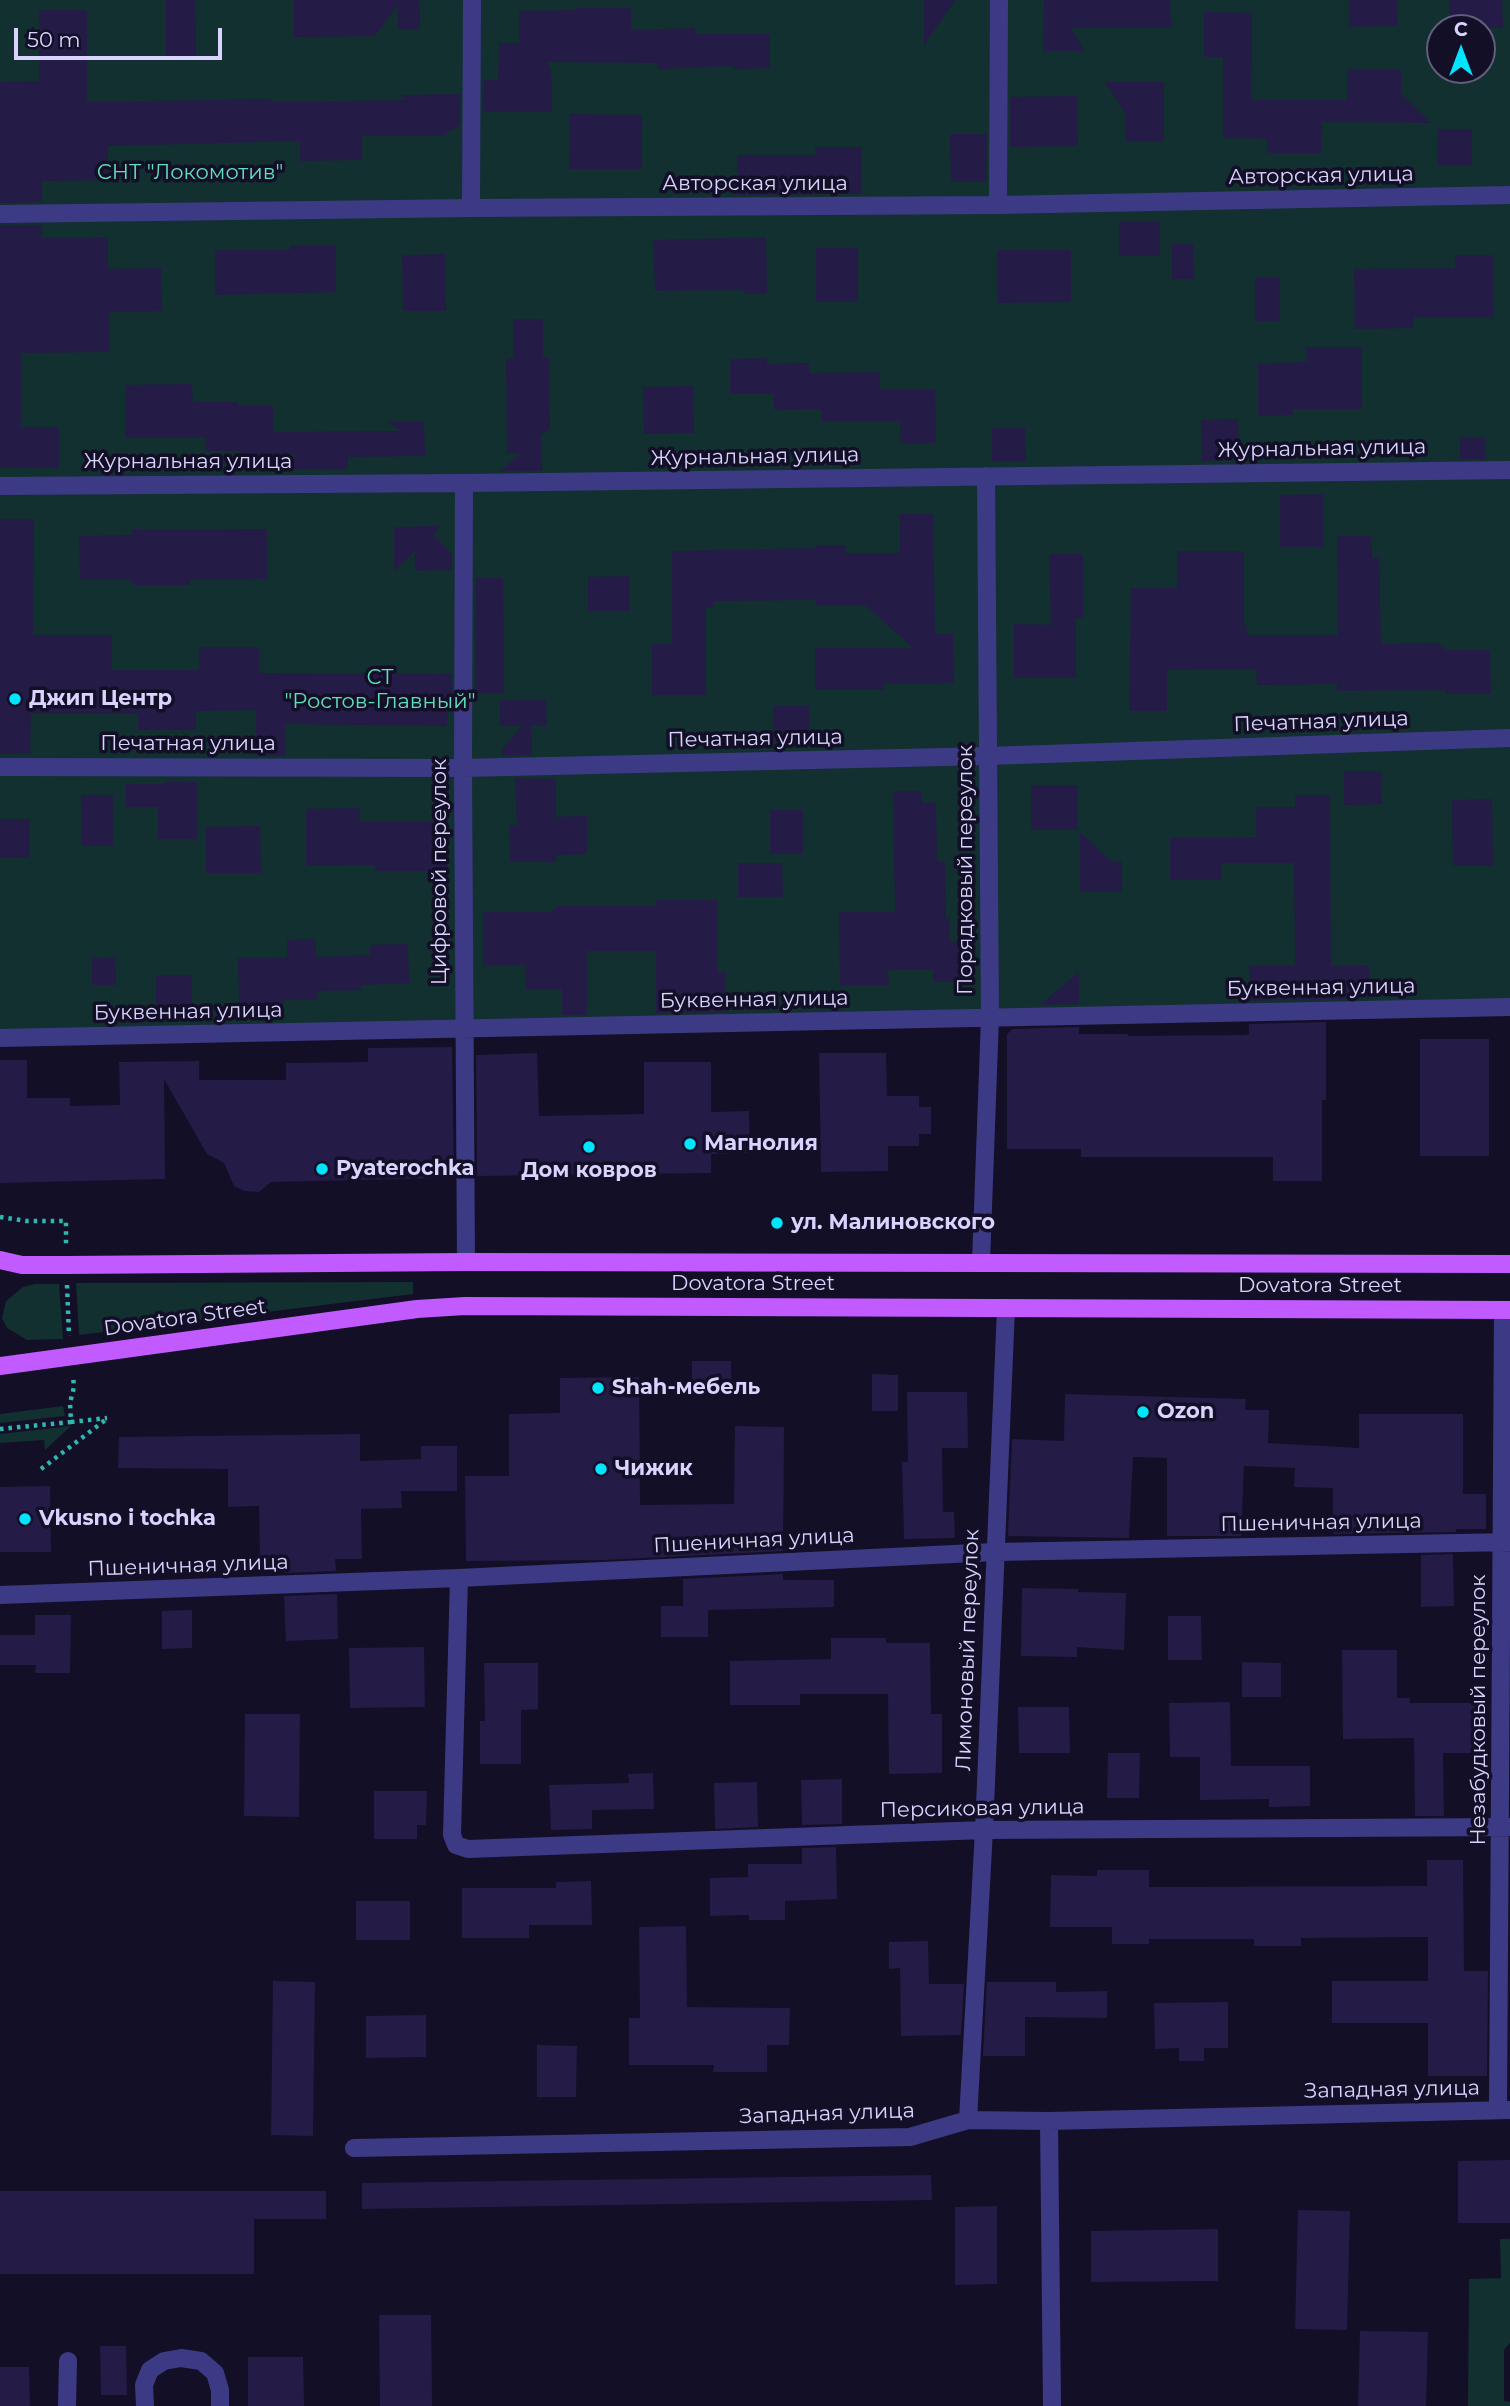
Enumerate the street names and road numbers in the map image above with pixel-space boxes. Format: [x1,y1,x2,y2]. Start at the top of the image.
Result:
street label: Авторская улица [1228,162,1414,190]
street label: Авторская улица [662,171,848,197]
street label: Журнальная улица [1218,435,1426,463]
street label: Журнальная улица [651,443,859,471]
street label: Журнальная улица [84,449,292,475]
street label: Печатная улица [1233,706,1409,738]
street label: Печатная улица [667,725,843,753]
street label: Печатная улица [100,731,276,757]
street label: Порядковый переулок [953,745,979,995]
street label: Цифровой переулок [427,759,453,985]
street label: Буквенная улица [1226,974,1416,1002]
street label: Буквенная улица [659,986,849,1014]
street label: Буквенная улица [93,998,283,1026]
street label: Dovatora Street [671,1271,835,1297]
street label: Dovatora Street [1238,1273,1402,1299]
street label: Dovatora Street [102,1294,268,1342]
street label: Пшеничная улица [1220,1509,1422,1537]
street label: Пшеничная улица [653,1523,855,1559]
street label: Лимоновый переулок [951,1529,985,1771]
street label: Пшеничная улица [87,1550,289,1582]
street label: Незабудковый переулок [1466,1575,1492,1845]
street label: Персиковая улица [879,1795,1085,1823]
street label: Западная улица [1304,2076,1480,2104]
street label: Западная улица [739,2098,915,2130]

